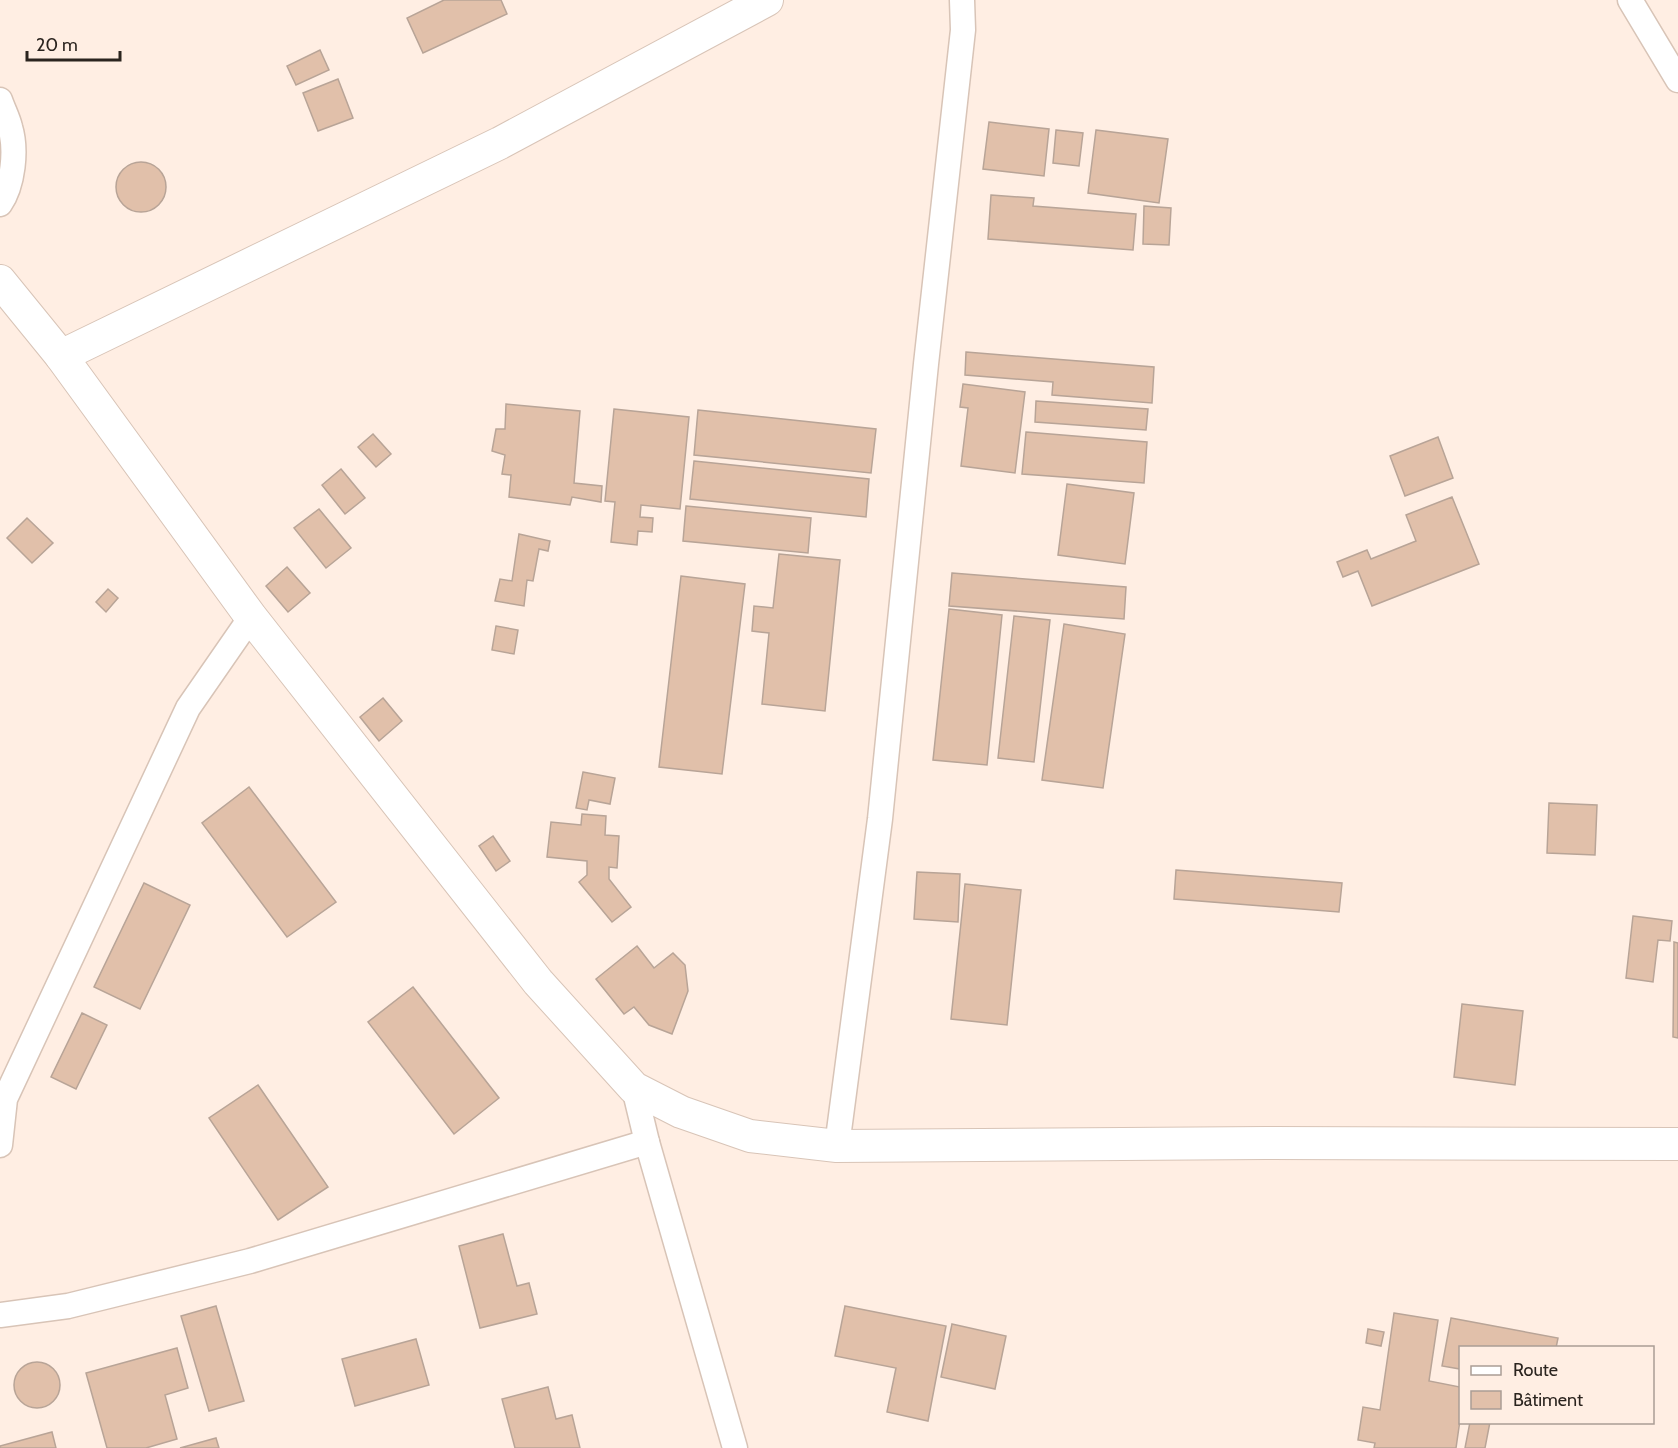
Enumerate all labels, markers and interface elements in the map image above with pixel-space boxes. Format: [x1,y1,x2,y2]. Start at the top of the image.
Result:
scale bar [27,24,120,62]
text: 20 m [36,34,78,56]
legend [1459,1346,1654,1424]
text: Route [1513,1359,1558,1381]
text: Bâtiment [1513,1389,1583,1411]

